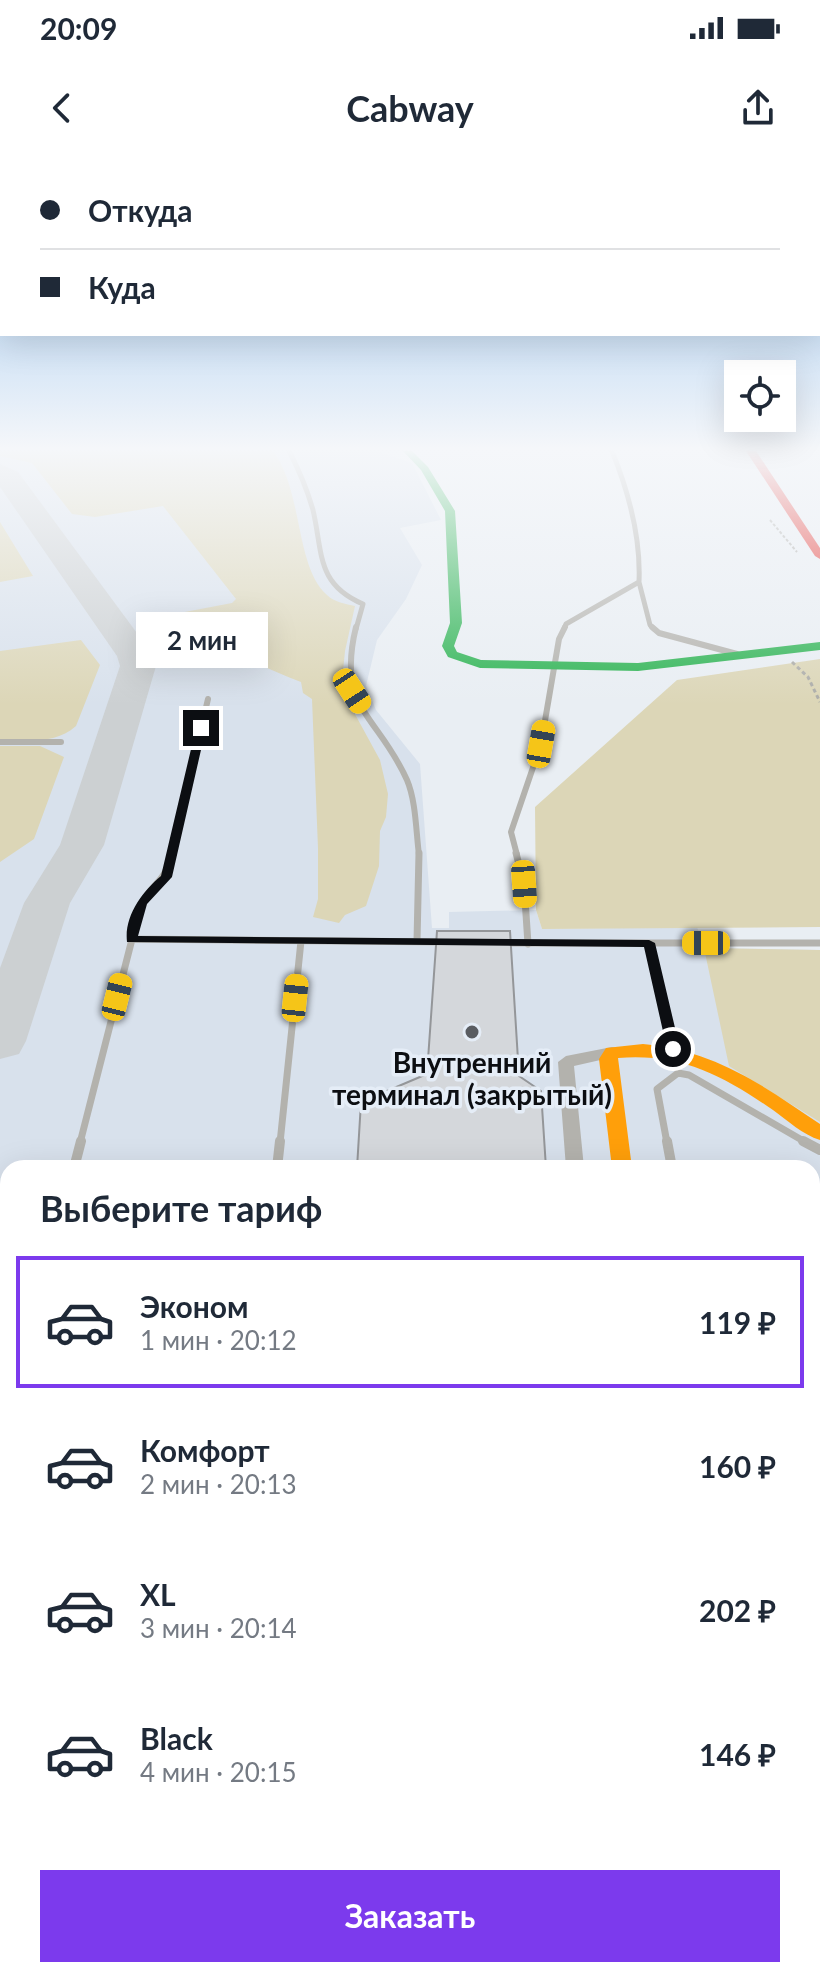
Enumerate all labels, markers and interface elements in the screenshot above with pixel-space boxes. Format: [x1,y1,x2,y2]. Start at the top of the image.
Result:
text: 20:09 [40,10,117,46]
icon: back [40,86,84,130]
text: Cabway [346,86,474,130]
icon: share [736,86,780,130]
text: Откуда [88,192,193,228]
text: Куда [88,269,156,305]
map controls [724,360,796,432]
button: locate [724,360,796,432]
callout: 2 мин [135,612,267,668]
text: 2 мин [167,624,237,656]
car [329,664,375,718]
route end [183,710,219,746]
car [525,718,557,770]
car [510,859,538,909]
car [682,931,730,955]
car [100,971,134,1023]
car [281,973,309,1023]
marker: Внутренний терминал (закрытый) [463,1023,481,1041]
route start [655,1031,691,1067]
place label: Внутренний терминал (закрытый) [332,1045,612,1111]
text: Выберите тариф [40,1186,322,1230]
icon: car [44,1286,116,1358]
text: Эконом [140,1288,249,1324]
text: 119 ₽ [699,1304,776,1340]
text: 1 мин · 20:12 [140,1324,297,1356]
icon: car [44,1430,116,1502]
text: Комфорт [140,1432,270,1468]
text: 160 ₽ [699,1448,776,1484]
text: 2 мин · 20:13 [140,1468,297,1500]
icon: car [44,1574,116,1646]
text: XL [140,1576,176,1612]
text: 202 ₽ [699,1592,776,1628]
text: 3 мин · 20:14 [140,1612,297,1644]
icon: car [44,1718,116,1790]
text: Black [140,1720,213,1756]
text: 146 ₽ [699,1736,776,1772]
text: 4 мин · 20:15 [140,1756,297,1788]
button: Заказать [40,1870,780,1962]

